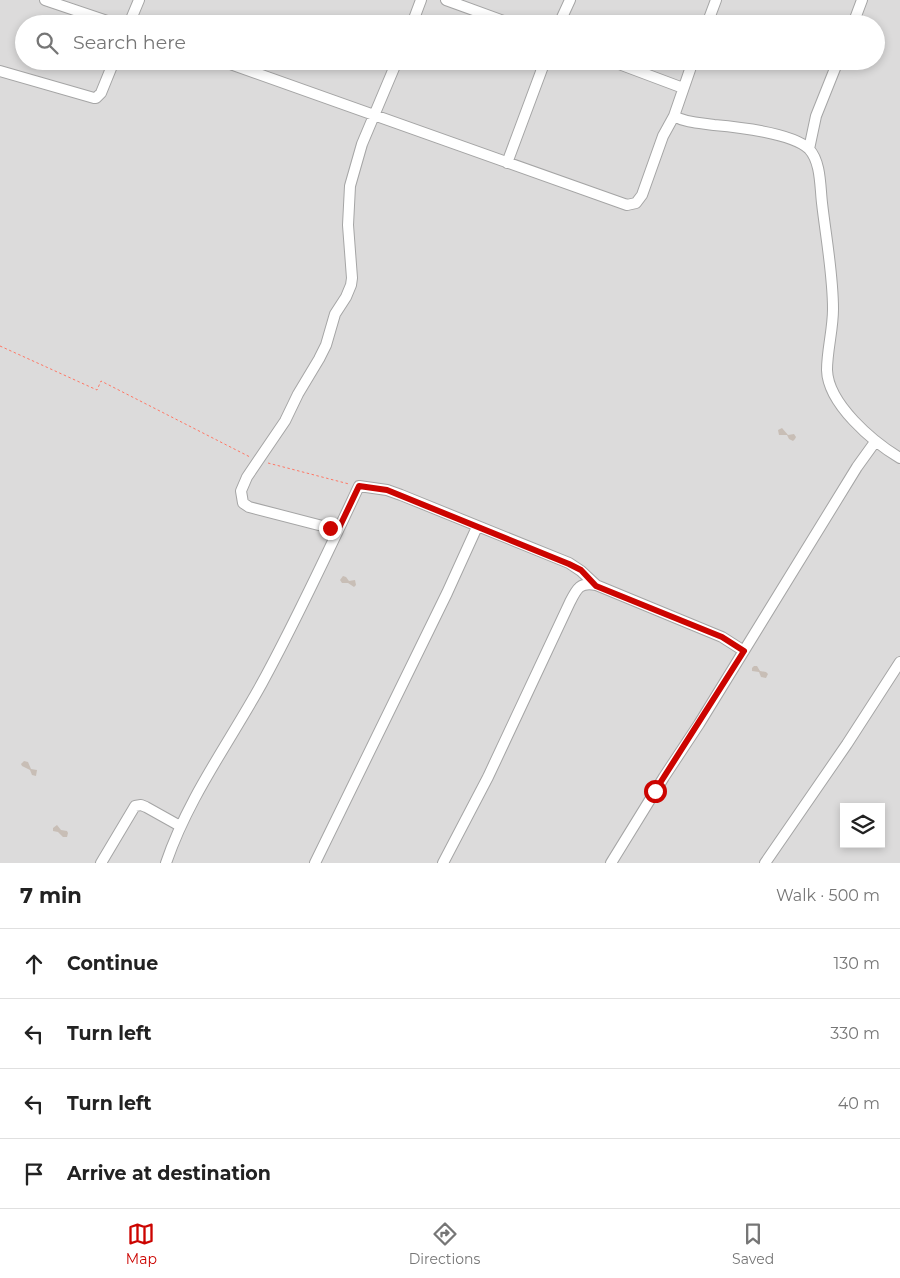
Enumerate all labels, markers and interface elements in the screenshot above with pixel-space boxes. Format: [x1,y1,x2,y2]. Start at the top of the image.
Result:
search box [15,15,885,70]
icon: search [33,29,61,57]
text: Search here [73,31,186,54]
route end [319,517,342,540]
route start [644,780,667,803]
map controls [840,803,885,848]
button: layers [840,803,885,848]
text: 7 min [20,883,82,908]
text: Walk · 500 m [776,886,880,905]
icon: ahead [20,950,48,978]
text: Continue [67,952,158,975]
text: 130 m [833,954,880,973]
icon: left [20,1020,48,1048]
text: Turn left [67,1022,152,1045]
text: 330 m [830,1024,880,1043]
icon: left [20,1090,48,1118]
text: Turn left [67,1092,152,1115]
text: 40 m [838,1094,880,1113]
icon: arrive [20,1160,48,1188]
text: Arrive at destination [67,1162,271,1185]
tab: Map [126,1220,157,1268]
tab: Directions [409,1220,480,1268]
tab: Saved [732,1220,774,1268]

